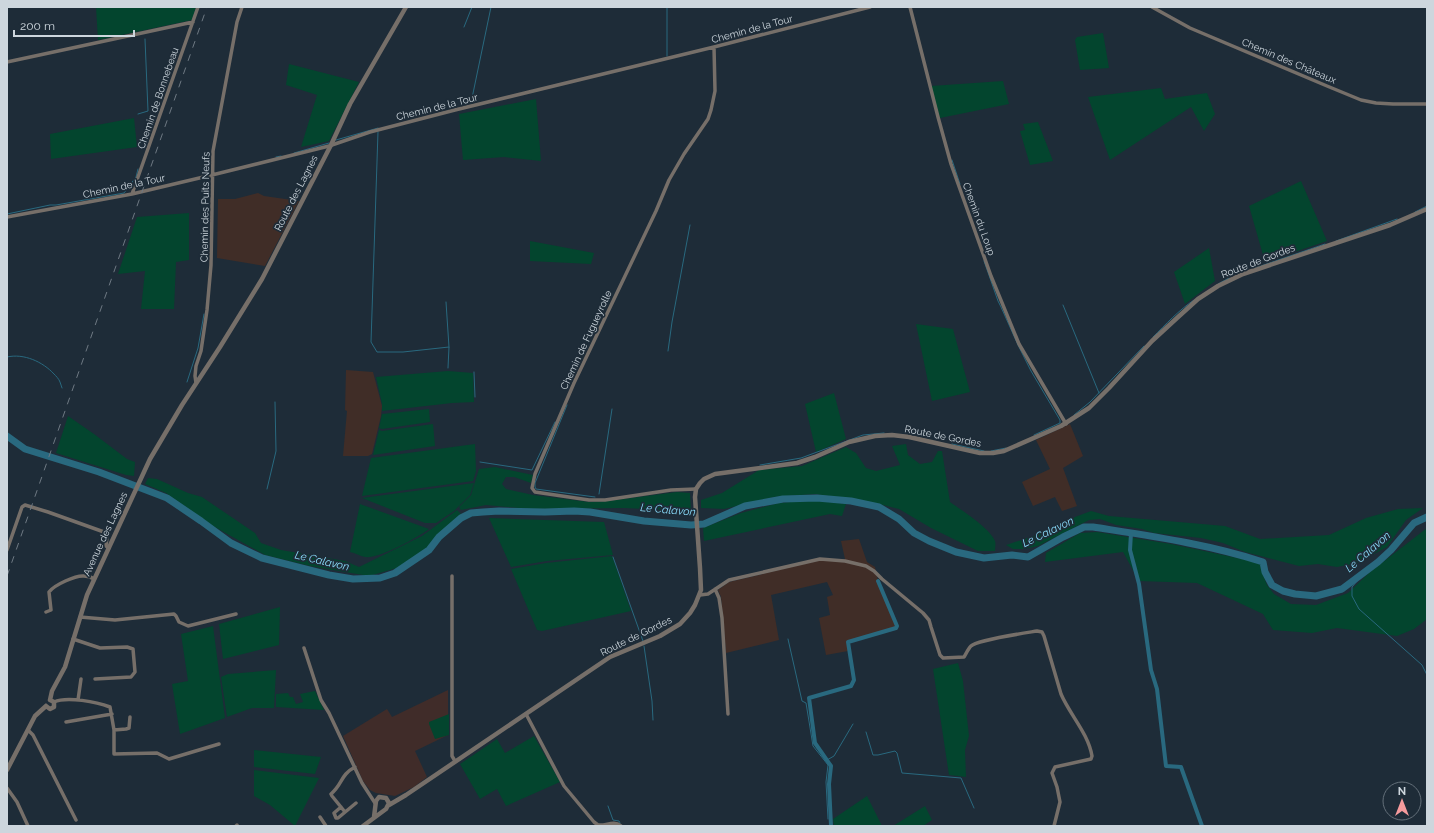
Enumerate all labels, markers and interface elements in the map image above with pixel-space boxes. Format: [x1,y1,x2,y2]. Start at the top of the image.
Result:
scale bar [14,12,134,38]
street label: Chemin de la Tour [710,13,794,45]
text: 200 m [20,19,55,33]
street label: Chemin des Châteaux [1240,36,1338,86]
street label: Chemin de Bonnebeau [135,46,181,150]
street label: Chemin de la Tour [395,91,479,122]
street label: Chemin des Puits Neufs [199,152,211,262]
street label: Route des Lagnes [272,153,320,233]
street label: Chemin de la Tour [82,172,167,200]
street label: Chemin du Loup [961,181,997,257]
street label: Route de Gordes [1220,242,1297,280]
street label: Chemin de Fugueyrolle [558,288,614,391]
street label: Route de Gordes [904,423,982,449]
street label: Avenue des Lagnes [81,490,129,578]
water label: Le Calavon [640,501,696,519]
water label: Le Calavon [1020,514,1076,550]
water label: Le Calavon [1343,529,1393,575]
water label: Le Calavon [293,548,351,574]
street label: Route de Gordes [599,614,674,658]
north arrow [1382,781,1422,821]
text: N [1398,785,1406,798]

